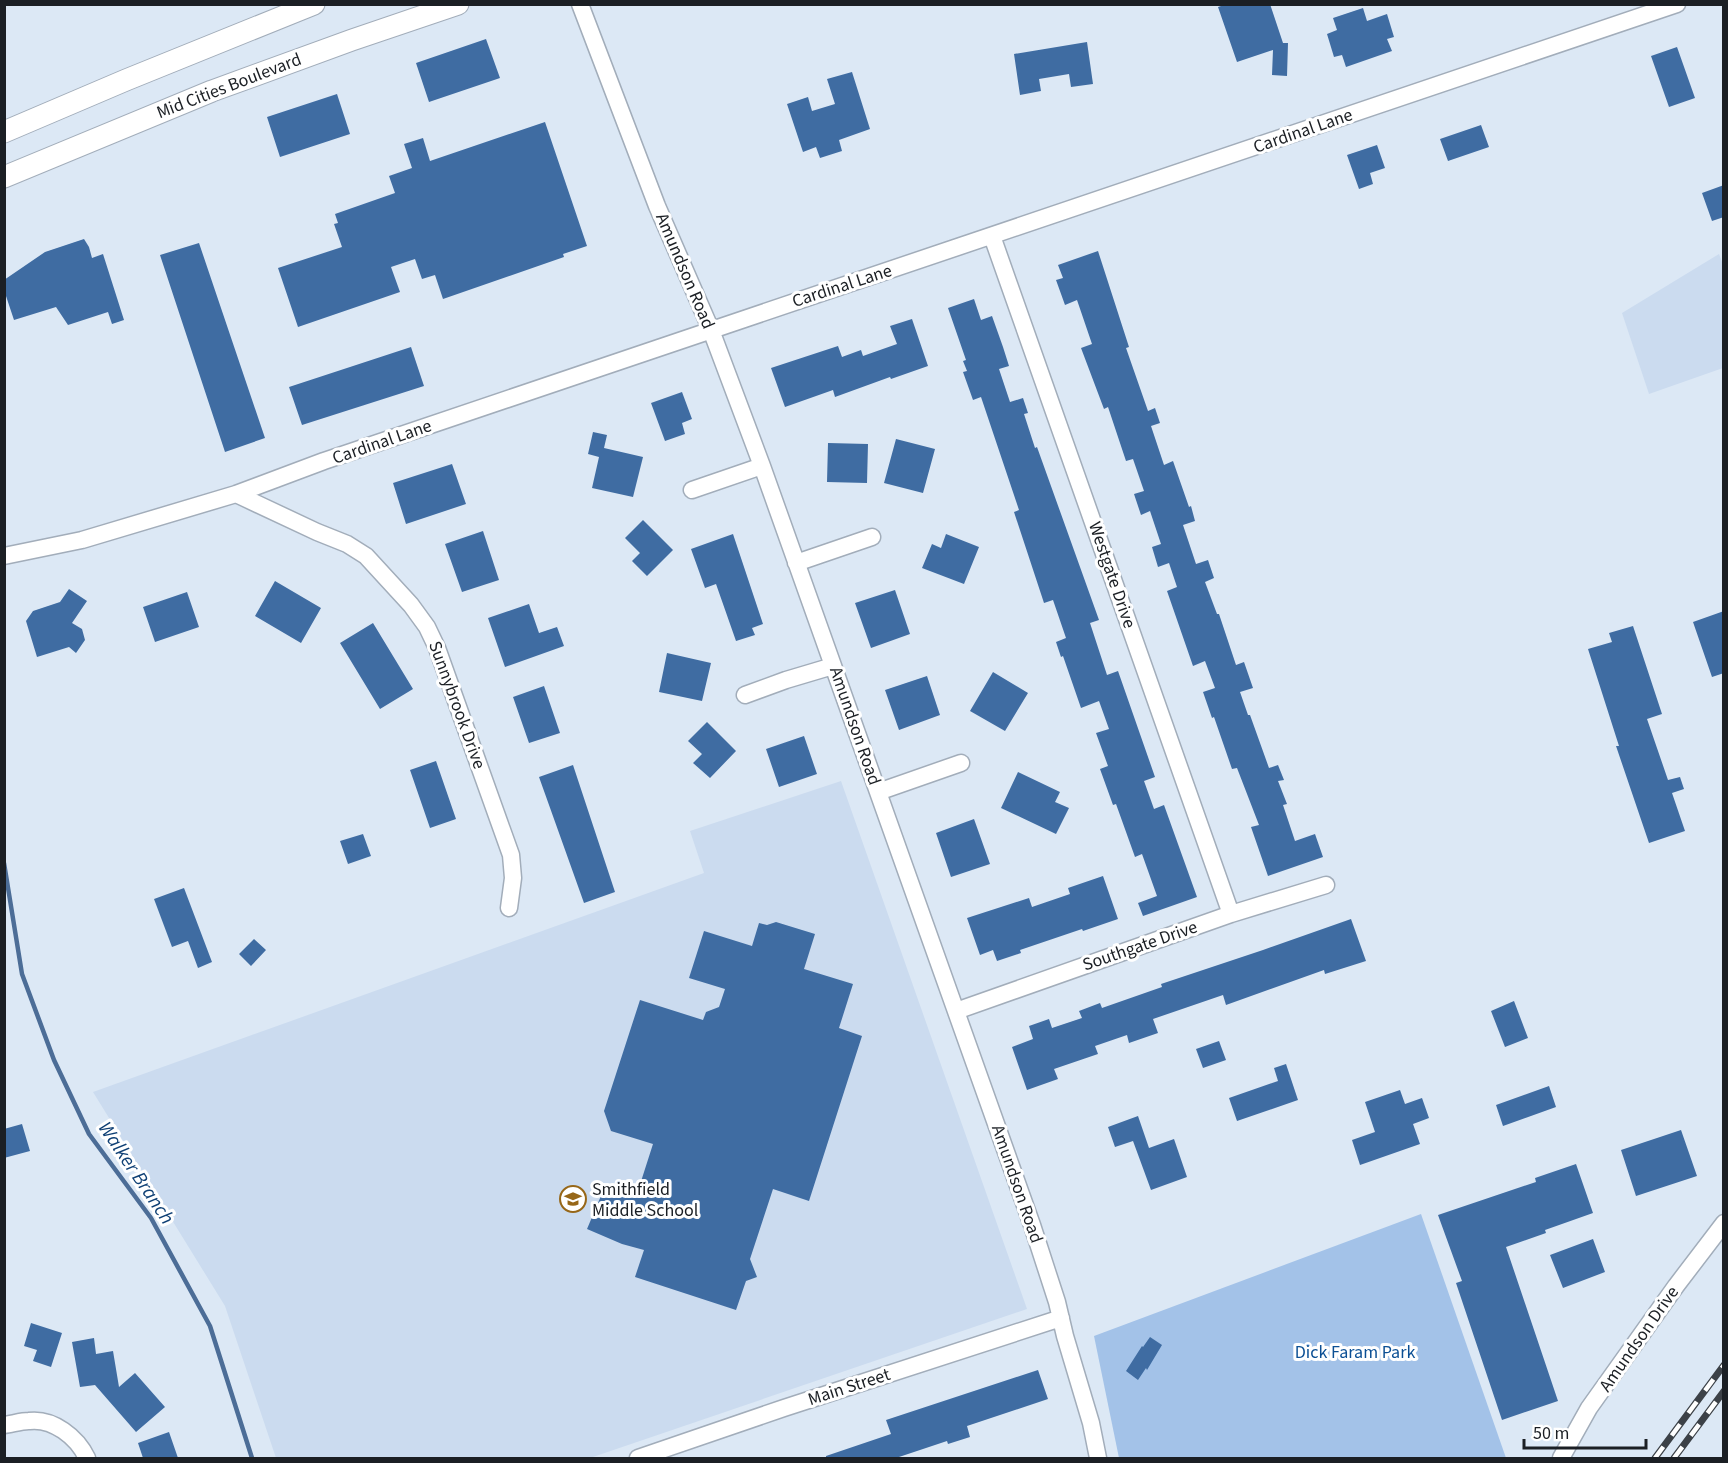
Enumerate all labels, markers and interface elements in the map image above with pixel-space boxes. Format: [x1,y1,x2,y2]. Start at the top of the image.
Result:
street label: Mid Cities Boulevard [153,47,305,125]
street label: Cardinal Lane [1250,102,1356,160]
street label: Amundson Road [649,209,721,333]
street label: Cardinal Lane [789,258,895,314]
street label: Cardinal Lane [329,413,435,471]
street label: Westgate Drive [1082,518,1142,632]
street label: Sunnybrook Drive [422,638,492,773]
street label: Amundson Road [823,663,887,789]
street label: Southgate Drive [1079,915,1201,977]
water label: Walker Branch [91,1116,181,1230]
street label: Amundson Road [985,1121,1049,1247]
place label: Smithfield Middle School [592,1177,698,1223]
school or university icon: Smithfield Middle School [558,1184,588,1214]
street label: Amundson Drive [1593,1281,1685,1397]
park label: Dick Faram Park [1295,1340,1415,1365]
street label: Main Street [805,1362,893,1412]
scale bar [1524,1412,1646,1450]
text: 50 m [1533,1421,1569,1446]

